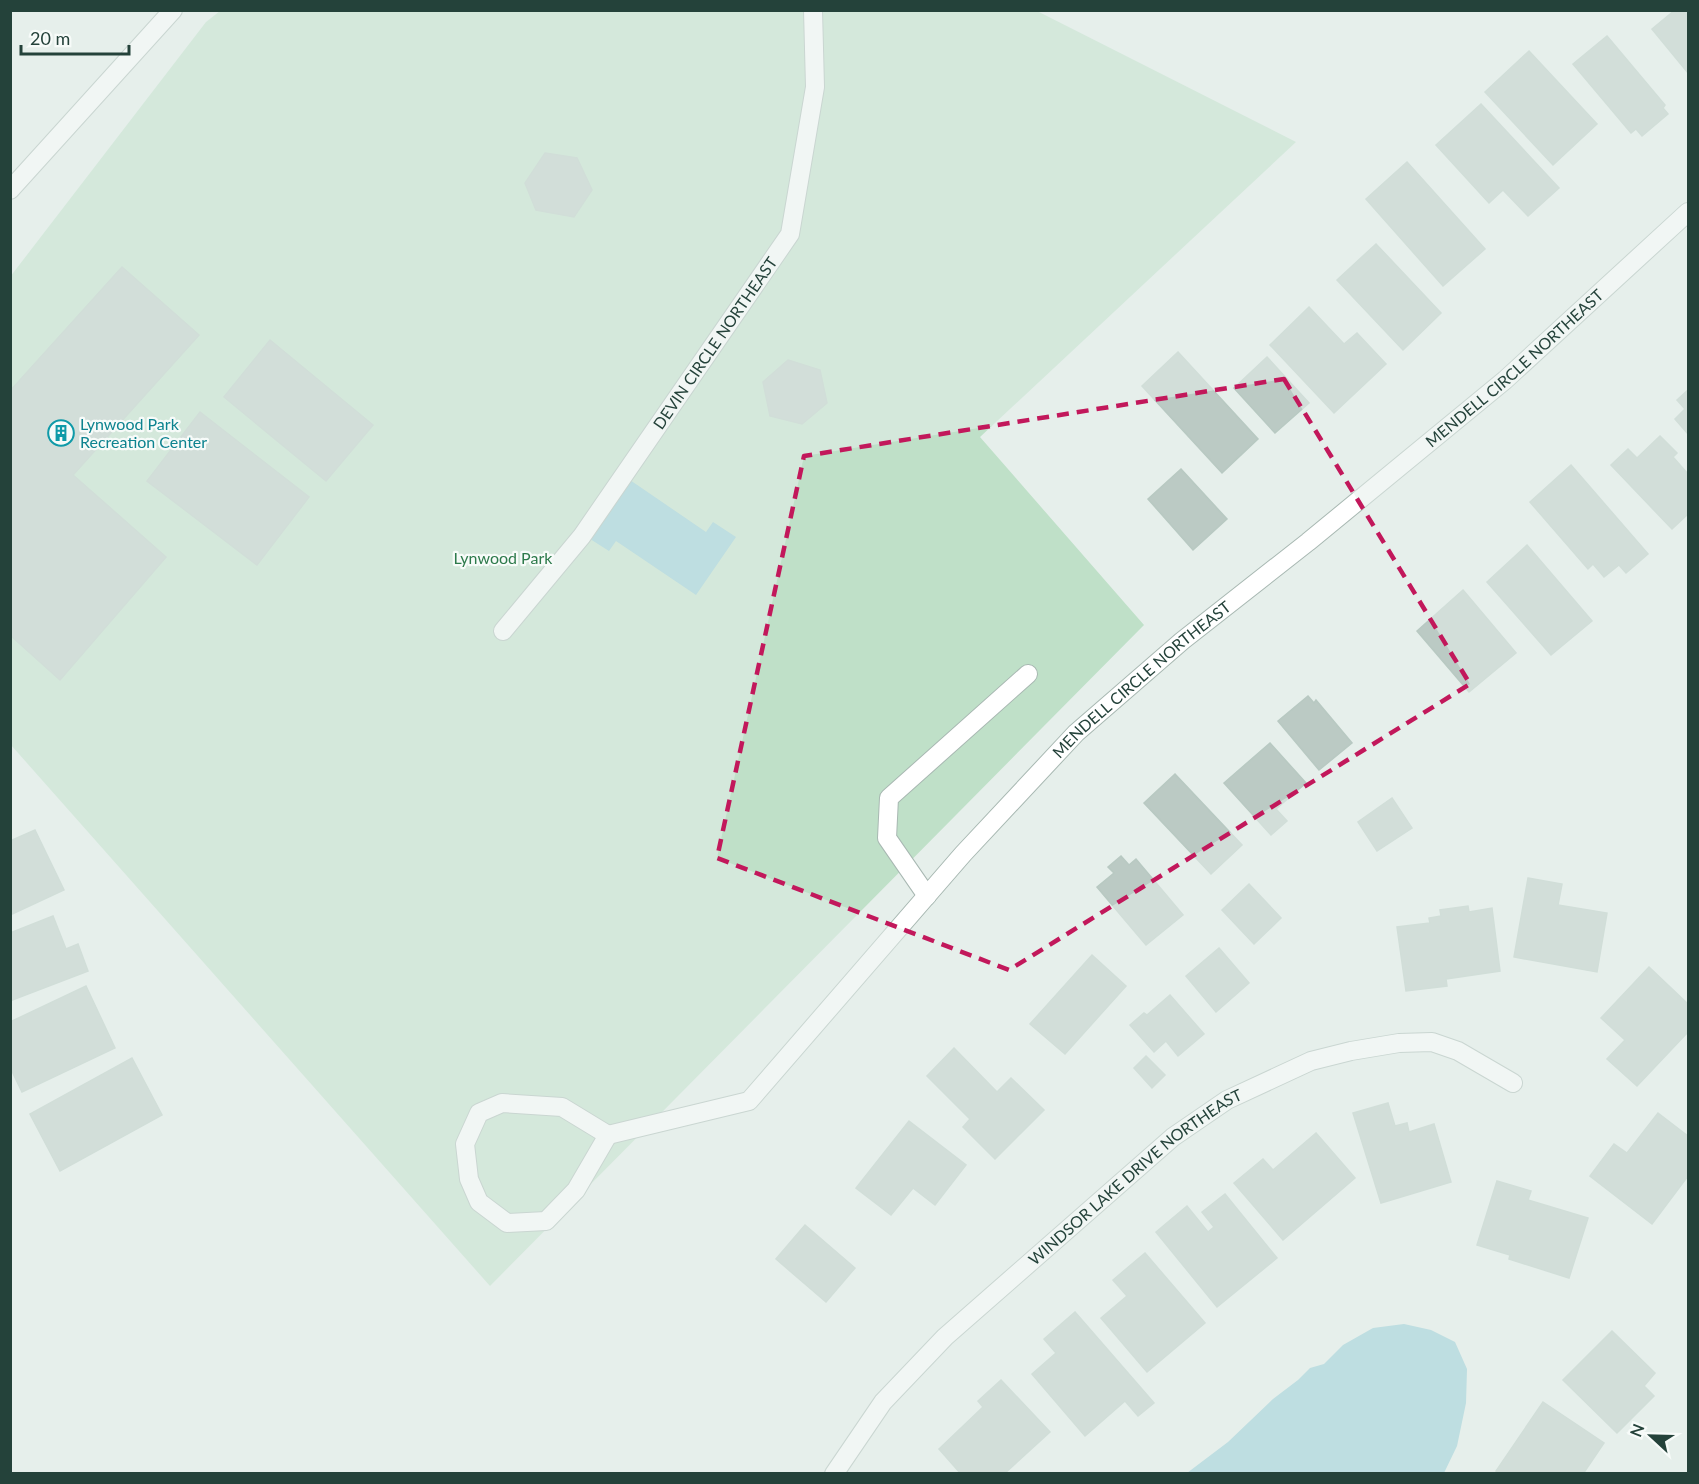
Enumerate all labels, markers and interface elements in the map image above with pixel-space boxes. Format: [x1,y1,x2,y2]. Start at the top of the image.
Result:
scale bar [21,18,129,56]
text: 20 m [30,27,70,49]
street label: DEVIN CIRCLE NORTHEAST [649,252,781,432]
street label: MENDELL CIRCLE NORTHEAST [1421,284,1607,450]
place label: Lynwood Park Recreation Center [80,414,207,451]
building icon: Lynwood Park Recreation Center [46,418,76,448]
park label: Lynwood Park [454,548,553,567]
street label: MENDELL CIRCLE NORTHEAST [1048,596,1234,761]
street label: WINDSOR LAKE DRIVE NORTHEAST [1024,1084,1245,1268]
north arrow [1621,1406,1681,1466]
text: N [1626,1421,1648,1439]

